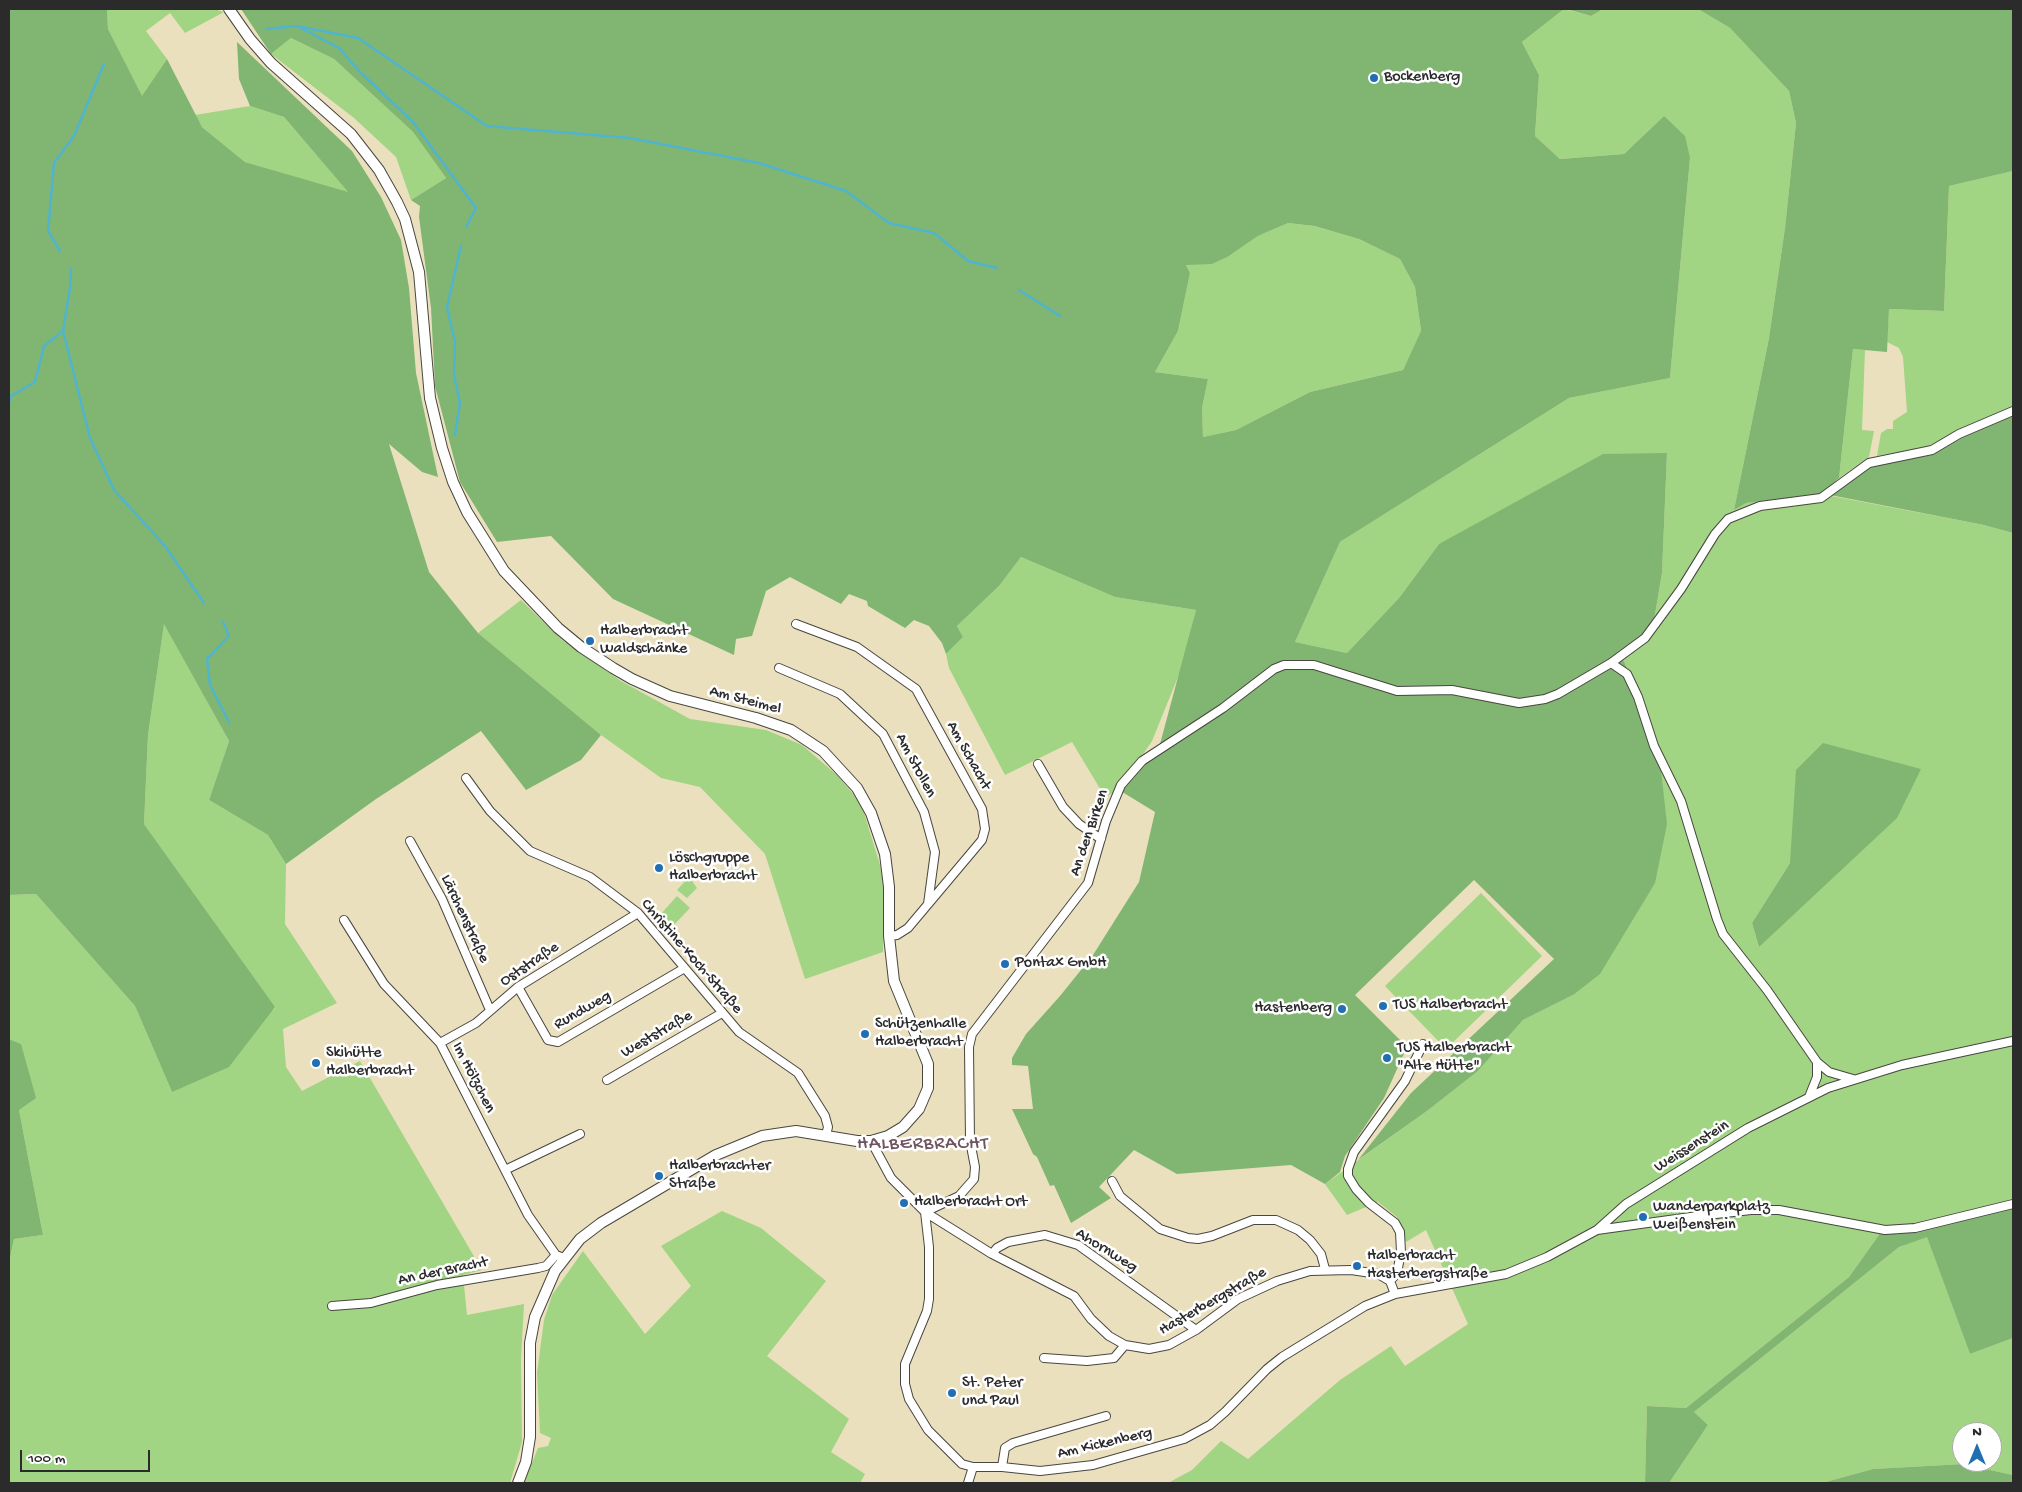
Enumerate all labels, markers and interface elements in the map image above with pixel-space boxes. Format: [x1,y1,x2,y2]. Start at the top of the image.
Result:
place label: Bockenberg [1384,68,1460,88]
marker: Bockenberg [1368,72,1380,84]
place label: Halberbracht Waldschänke [600,622,687,660]
marker: Halberbracht Waldschänke [584,635,596,647]
street label: Am Steimel [707,682,783,720]
street label: Am Schacht [941,718,995,794]
street label: Am Stollen [890,731,940,801]
street label: An den Birken [1066,787,1114,879]
place label: Löschgruppe Halberbracht [669,849,756,887]
marker: Löschgruppe Halberbracht [653,862,665,874]
street label: Lärchenstraße [435,872,493,966]
street label: Christine-Koch-Straße [636,896,746,1018]
street label: Oststraße [497,938,563,992]
place label: Pontax GmbH [1015,954,1106,974]
marker: Pontax GmbH [999,958,1011,970]
street label: Rundweg [551,987,615,1035]
place label: TUS Halberbracht [1393,996,1507,1016]
place label: Hastenberg [1254,999,1332,1019]
marker: TUS Halberbracht [1377,1000,1389,1012]
marker: Hastenberg [1336,1003,1348,1015]
street label: Weststraße [618,1007,696,1063]
place label: Schützenhalle Halberbracht [875,1015,966,1053]
marker: Schützenhalle Halberbracht [859,1028,871,1040]
street label: Im Hölzchen [447,1039,499,1117]
place label: TUS Halberbracht "Alte Hütte" [1397,1039,1511,1077]
place label: Skihütte Halberbracht [326,1044,413,1082]
marker: TUS Halberbracht "Alte Hütte" [1381,1052,1393,1064]
marker: Skihütte Halberbracht [310,1057,322,1069]
street label: Weissenstein [1651,1116,1733,1178]
district label: HALBERBRACHT [856,1134,990,1156]
place label: Halberbrachter Straße [669,1157,770,1195]
marker: Halberbrachter Straße [653,1170,665,1182]
place label: Halberbracht Ort [914,1193,1027,1213]
marker: Halberbracht Ort [898,1197,910,1209]
place label: Wanderparkplatz Weißenstein [1653,1198,1770,1236]
marker: Wanderparkplatz Weißenstein [1637,1211,1649,1223]
street label: Ahornweg [1072,1224,1140,1278]
place label: Halberbracht Hasterbergstraße [1367,1247,1488,1285]
street label: An der Bracht [396,1253,490,1291]
marker: Halberbracht Hasterbergstraße [1351,1260,1363,1272]
street label: Hasterbergstraße [1156,1263,1270,1341]
place label: St. Peter und Paul [962,1374,1022,1412]
marker: St. Peter und Paul [946,1387,958,1399]
north arrow [1952,1422,2002,1472]
street label: Am Kickenberg [1056,1424,1154,1464]
text: N [1972,1424,1982,1441]
scale bar [22,1440,152,1472]
text: 100 m [28,1450,65,1468]

